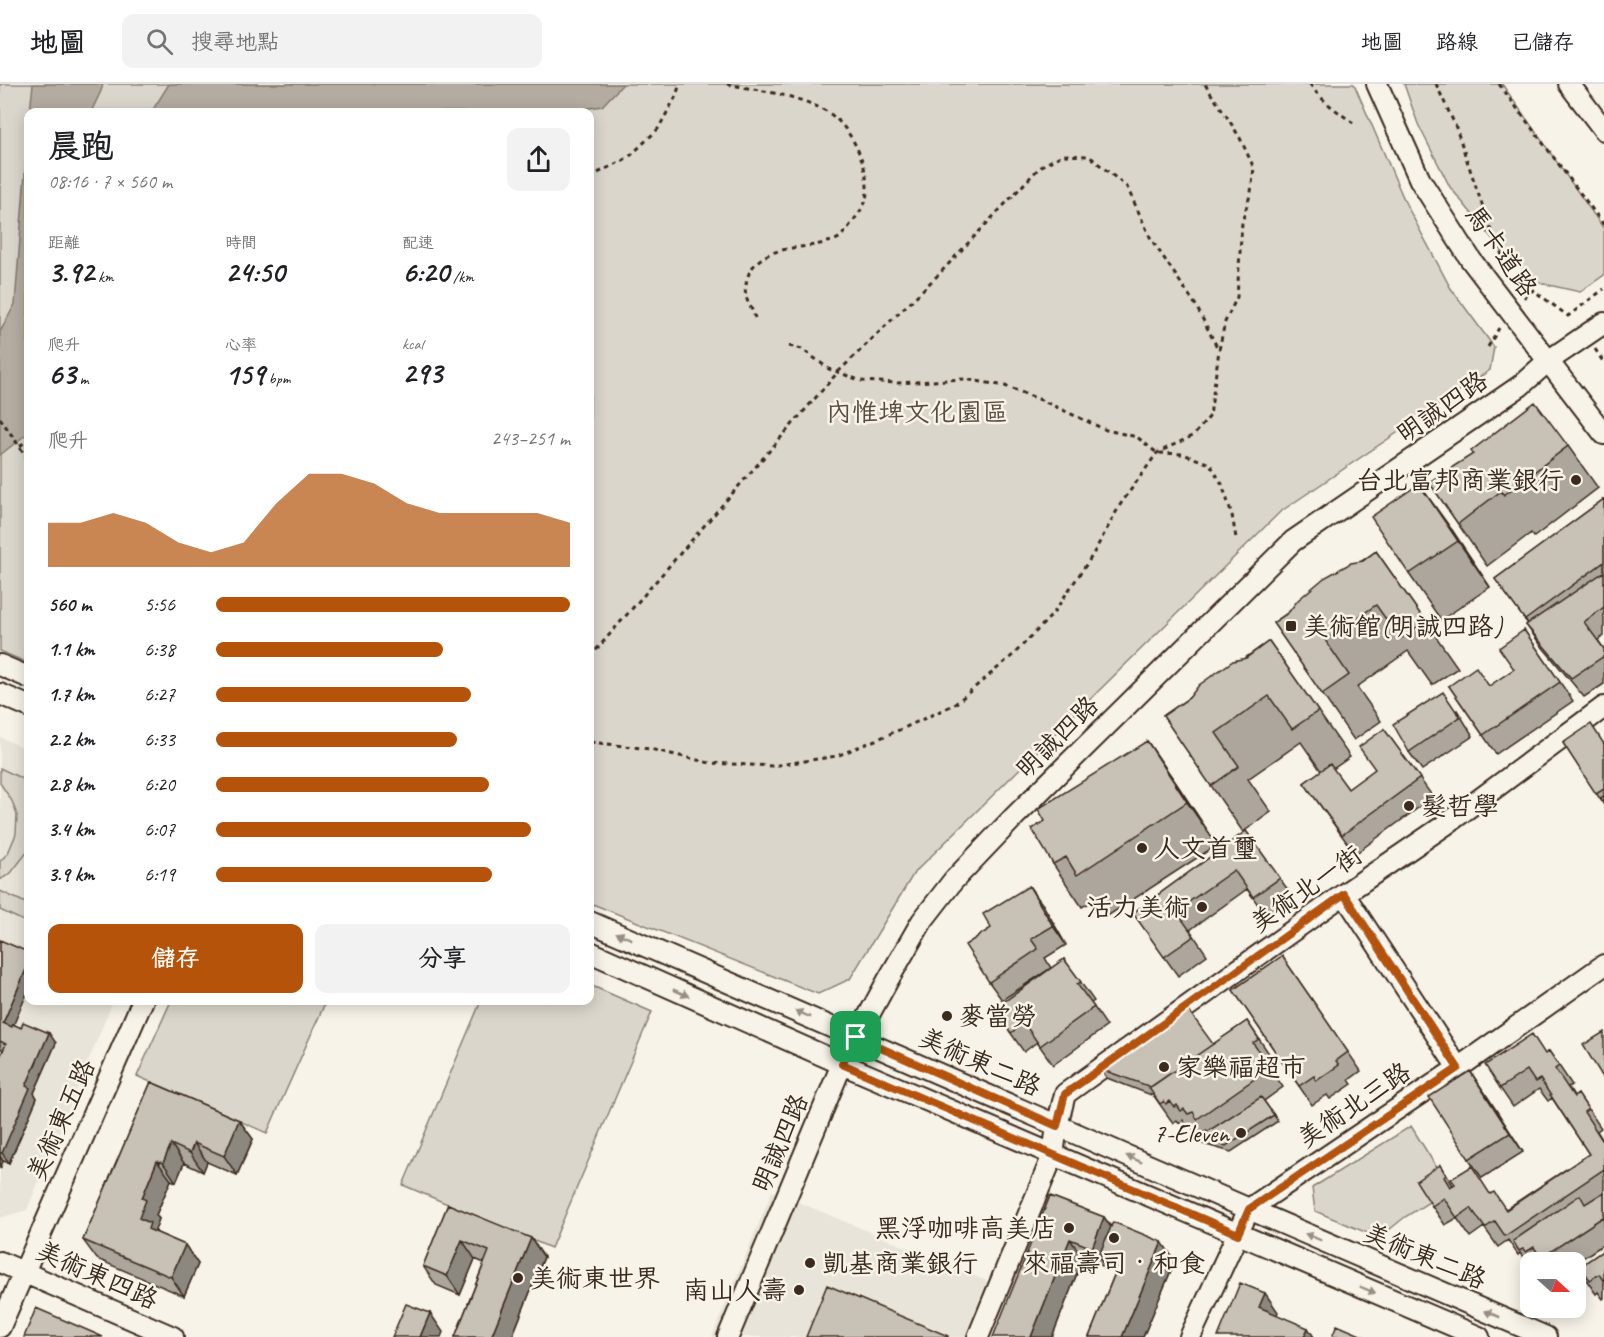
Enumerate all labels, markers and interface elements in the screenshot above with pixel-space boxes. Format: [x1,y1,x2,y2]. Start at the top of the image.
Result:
search box [122,14,542,68]
text: 地圖 [30,25,86,60]
icon: search [143,25,176,58]
text: 搜尋地點 [191,28,279,56]
text: 地圖 [1361,29,1403,55]
text: 路線 [1436,29,1478,55]
text: 已儲存 [1511,29,1574,55]
text: 晨跑 [48,125,114,167]
button: share [507,128,570,191]
text: 08:16 · 7 × 560 m [48,169,172,194]
street label: 馬卡道路 [1458,199,1544,303]
text: 距離 [48,233,80,253]
text: 時間 [225,233,257,253]
text: 配速 [402,233,434,253]
text: 3.92 [48,253,94,291]
text: 24:50 [225,253,284,291]
text: 6:20 [402,253,449,291]
text: km [94,267,114,287]
text: /km [449,267,474,287]
text: kcal [402,334,423,354]
text: 爬升 [48,335,80,355]
text: 心率 [225,335,257,355]
text: 293 [402,354,442,392]
text: 63 [48,355,76,393]
text: 159 [225,355,265,393]
street label: 明誠四路 [1390,364,1494,450]
text: m [76,369,88,389]
text: bpm [265,369,291,389]
park label: 內惟埤文化園區 [826,396,1008,429]
text: 243–251 m [491,426,570,451]
text: 爬升 [48,428,88,453]
place label: 台北富邦商業銀行 [1356,464,1564,497]
marker: 台北富邦商業銀行 [1569,473,1583,487]
text: 560 m [48,592,91,617]
text: 5:56 [144,592,175,617]
place label: 美術館(明誠四路) [1303,610,1504,643]
marker: 美術館(明誠四路) [1284,619,1298,633]
text: 1.1 km [48,637,95,662]
text: 6:38 [144,637,175,662]
text: 1.7 km [48,682,94,707]
text: 6:27 [144,682,175,707]
street label: 明誠四路 [1009,689,1105,785]
text: 2.2 km [48,727,95,752]
text: 6:33 [144,727,175,752]
text: 2.8 km [48,772,95,797]
text: 6:20 [144,772,175,797]
place label: 髮哲學 [1421,790,1499,823]
marker: 髮哲學 [1402,799,1416,813]
text: 3.4 km [48,817,95,842]
text: 6:07 [144,817,175,842]
place label: 人文首璽 [1154,832,1258,865]
street label: 美術北一街 [1243,838,1369,940]
marker: 人文首璽 [1135,841,1149,855]
text: 3.9 km [48,862,94,887]
text: 6:19 [144,862,175,887]
place label: 活力美術 [1086,891,1190,924]
marker: 活力美術 [1195,900,1209,914]
button: 儲存 [48,924,303,993]
button: 分享 [315,924,570,993]
one-way arrow [614,931,632,941]
one-way arrow [673,988,690,997]
place label: 麥當勞 [959,1000,1037,1033]
one-way arrow [794,1009,811,1018]
marker: 麥當勞 [940,1009,954,1023]
pin [830,1011,881,1062]
icon: arrive [839,1020,872,1053]
street label: 美術東二路 [914,1020,1046,1104]
place label: 家樂福超市 [1176,1051,1306,1084]
street label: 美術東五路 [19,1054,103,1186]
street label: 美術北三路 [1291,1055,1417,1155]
marker: 家樂福超市 [1157,1060,1171,1074]
street label: 明誠四路 [744,1089,816,1197]
place label: 7-Eleven [1153,1117,1230,1150]
marker: 7-Eleven [1234,1126,1248,1140]
one-way arrow [1126,1155,1143,1164]
place label: 黑浮咖啡高美店 [875,1212,1057,1245]
street label: 美術東二路 [1359,1215,1491,1297]
marker: 黑浮咖啡高美店 [1062,1221,1076,1235]
marker: 來福壽司‧和食 [1107,1231,1121,1245]
one-way arrow [1304,1232,1322,1242]
street label: 美術東四路 [31,1233,163,1317]
place label: 凱基商業銀行 [822,1247,978,1280]
place label: 來福壽司‧和食 [1023,1247,1205,1280]
north arrow [1520,1252,1586,1318]
map controls [1520,1252,1586,1318]
marker: 凱基商業銀行 [803,1256,817,1270]
place label: 美術東世界 [530,1262,660,1295]
marker: 美術東世界 [511,1271,525,1285]
place label: 南山人壽 [683,1274,787,1307]
marker: 南山人壽 [792,1283,806,1297]
one-way arrow [1360,1285,1378,1295]
one-way arrow [1483,1309,1501,1319]

